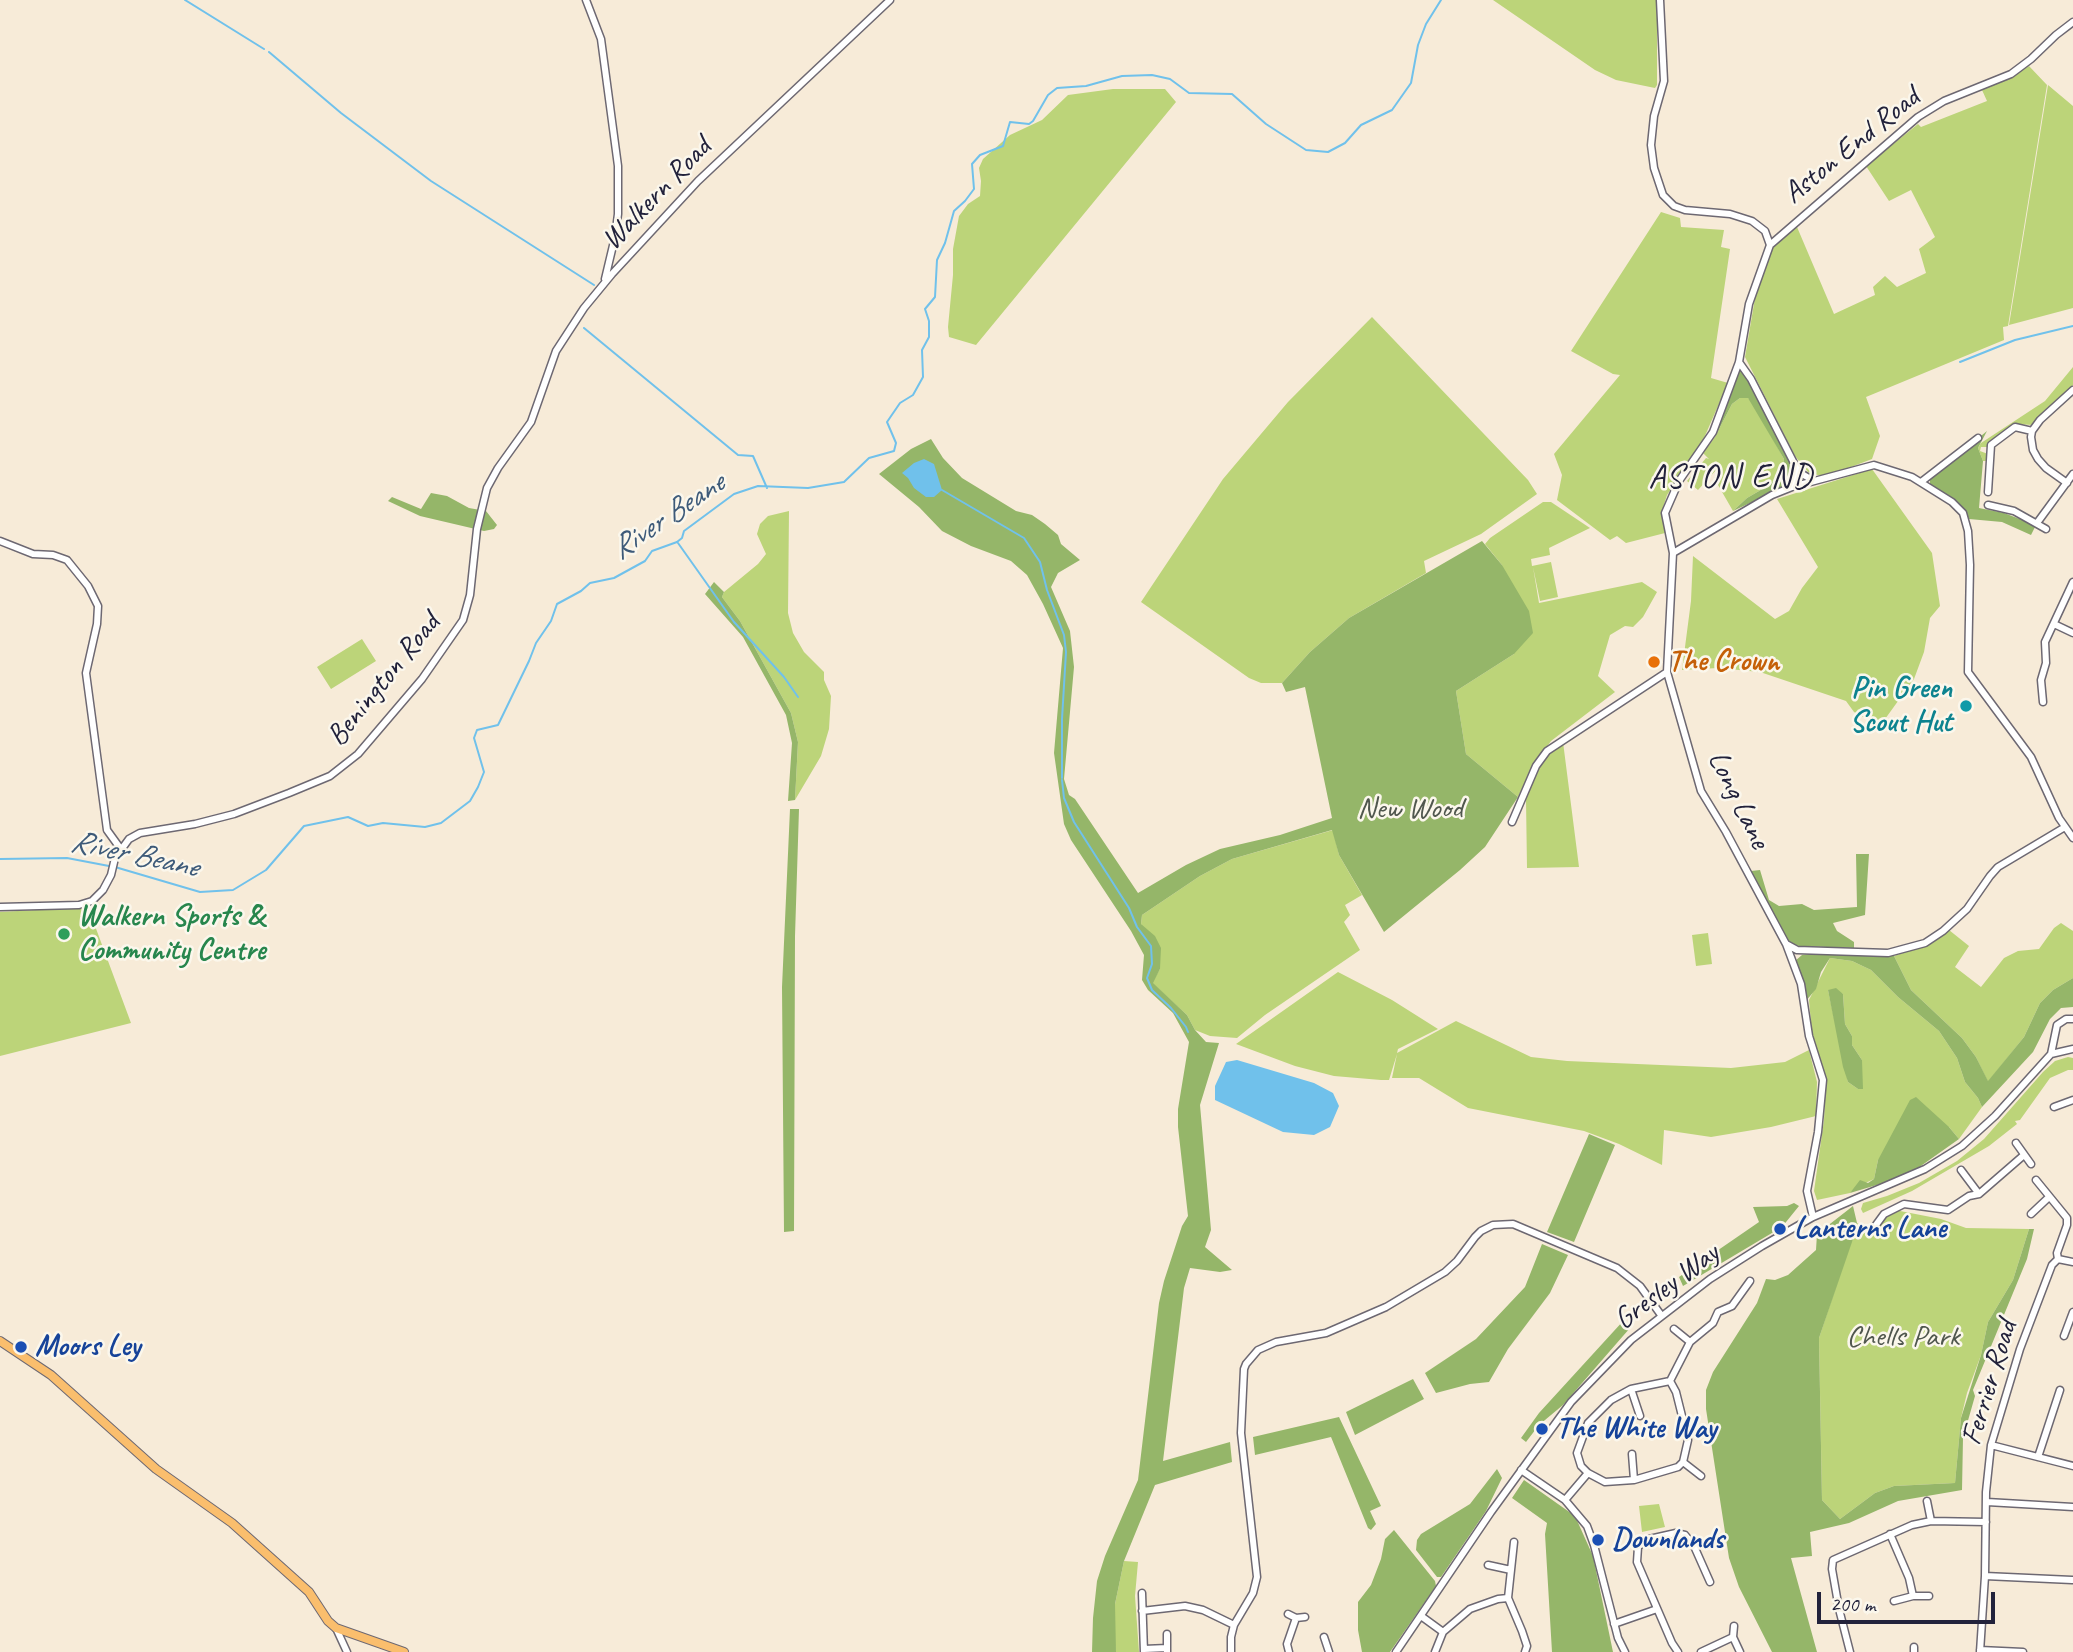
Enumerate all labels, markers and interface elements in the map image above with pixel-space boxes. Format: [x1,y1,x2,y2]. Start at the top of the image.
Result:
street label: Aston End Road [1777,80,1927,212]
street label: Walkern Road [595,130,719,258]
district label: ASTON END [1650,458,1812,498]
water label: River Beane [604,465,732,569]
street label: Benington Road [320,606,448,754]
place label: The Crown [1668,644,1779,680]
marker: The Crown [1646,654,1662,670]
place label: Pin Green Scout Hut [1849,671,1952,742]
marker: Pin Green Scout Hut [1958,698,1974,714]
street label: Long Lane [1699,745,1777,855]
park label: New Wood [1357,791,1463,827]
water label: River Beane [67,823,201,887]
place label: Walkern Sports & Community Centre [78,899,266,970]
marker: Walkern Sports & Community Centre [56,926,72,942]
place label: Lanterns Lane [1794,1211,1946,1247]
marker: Lanterns Lane [1772,1221,1788,1237]
street label: Gresley Way [1607,1236,1727,1338]
street label: Ferrier Road [1954,1316,2026,1450]
park label: Chells Park [1846,1319,1960,1355]
place label: Moors Ley [35,1329,140,1365]
marker: Moors Ley [13,1339,29,1355]
place label: The White Way [1556,1411,1716,1447]
marker: The White Way [1534,1421,1550,1437]
place label: Downlands [1612,1522,1724,1558]
marker: Downlands [1590,1532,1606,1548]
scale bar [1821,1578,2000,1622]
text: 200 m [1830,1591,1875,1617]

